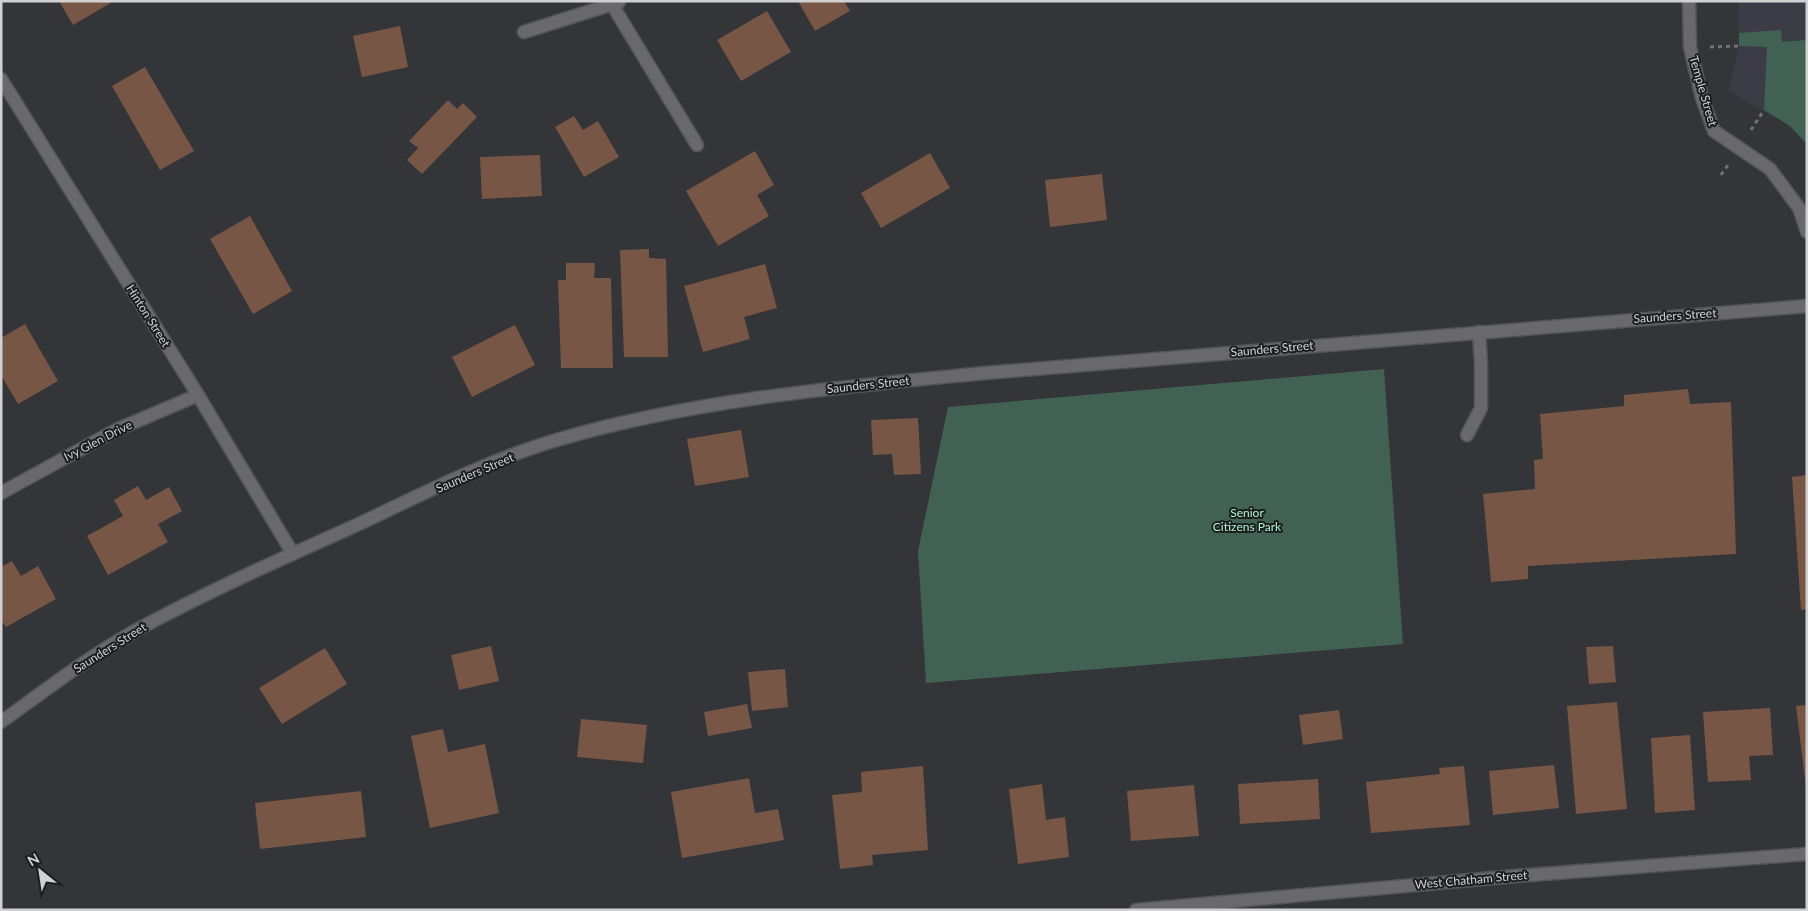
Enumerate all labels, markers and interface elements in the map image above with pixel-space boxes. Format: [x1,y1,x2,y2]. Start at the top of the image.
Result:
street label: Temple Street [1686,54,1721,128]
street label: Hinton Street [123,282,174,350]
street label: Saunders Street [1633,305,1718,326]
street label: Saunders Street [1230,337,1315,360]
street label: Saunders Street [826,373,911,396]
street label: Ivy Glen Drive [61,417,134,464]
street label: Saunders Street [434,449,517,496]
park label: Senior Citizens Park [1213,505,1282,534]
street label: Saunders Street [71,619,150,676]
north arrow [15,846,65,896]
text: N [24,849,42,869]
street label: West Chatham Street [1414,867,1528,892]

